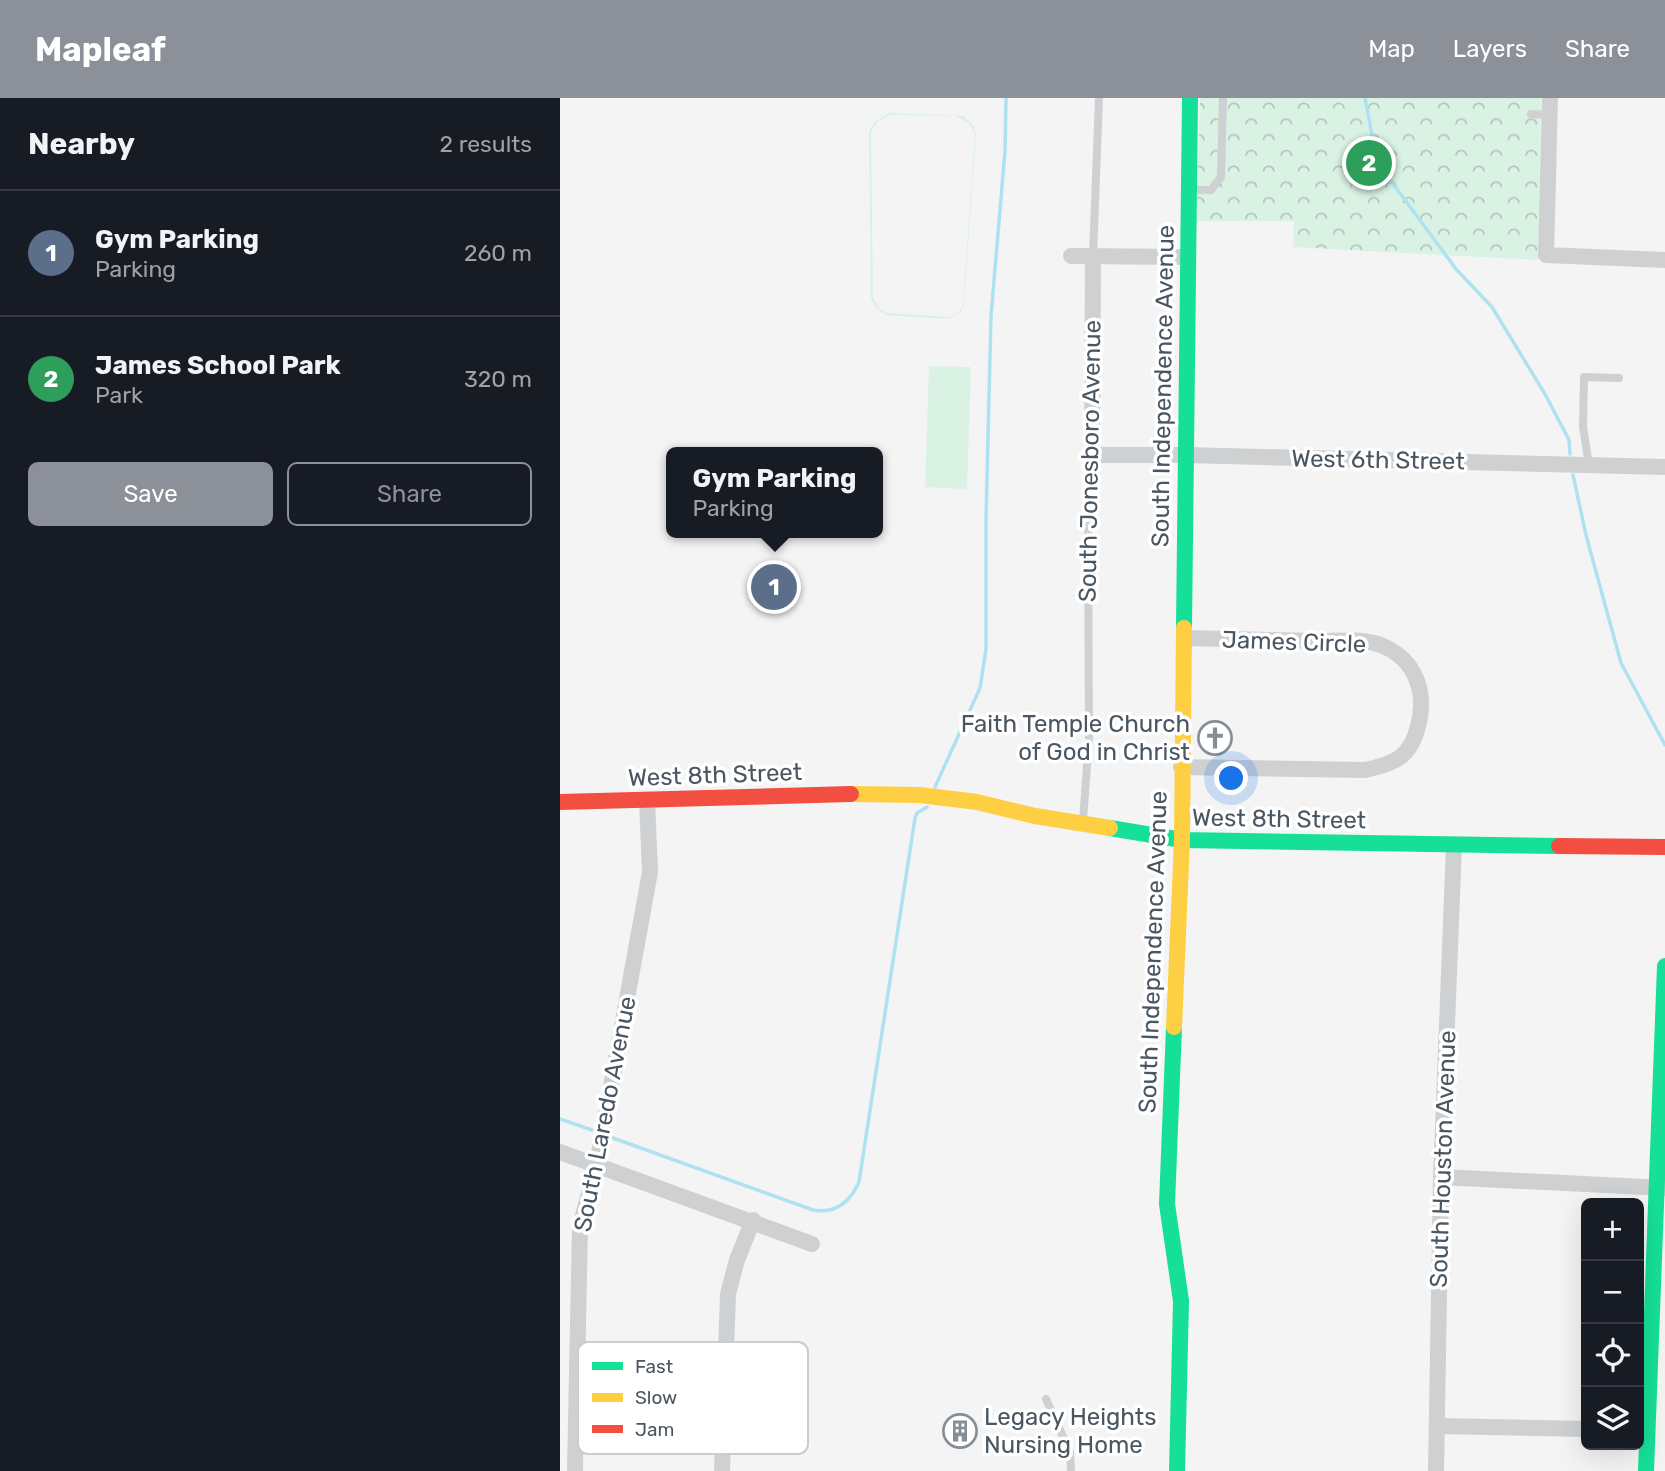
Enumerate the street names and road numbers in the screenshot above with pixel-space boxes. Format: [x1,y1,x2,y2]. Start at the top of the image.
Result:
street label: South Independence Avenue [1146,225,1180,547]
street label: South Jonesboro Avenue [1074,320,1106,602]
street label: West 6th Street [1291,444,1465,476]
street label: James Circle [1221,625,1367,659]
street label: West 8th Street [627,758,803,792]
street label: South Independence Avenue [1133,790,1173,1114]
street label: West 8th Street [1192,803,1366,835]
street label: South Laredo Avenue [568,994,642,1234]
street label: South Houston Avenue [1425,1030,1461,1288]

